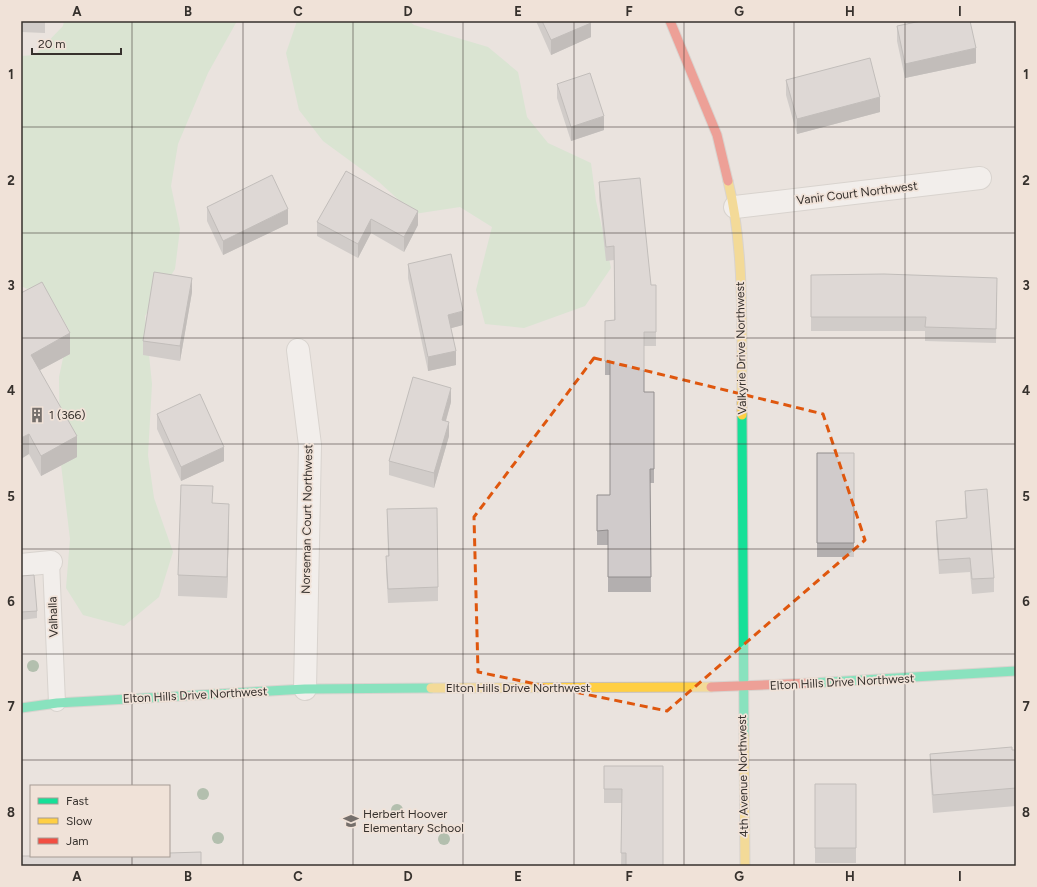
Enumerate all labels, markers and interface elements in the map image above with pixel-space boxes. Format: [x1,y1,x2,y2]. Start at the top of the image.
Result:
text: A [72,4,82,19]
text: B [184,4,192,19]
text: C [293,4,303,19]
text: D [403,4,413,19]
text: E [514,4,522,19]
text: F [625,4,633,19]
text: G [734,4,744,19]
text: H [845,4,855,19]
text: I [958,4,962,19]
scale bar [32,30,121,56]
text: 20 m [38,37,66,51]
text: 1 [8,67,14,82]
text: 1 [1023,67,1029,82]
text: 2 [7,173,15,188]
text: 2 [1022,173,1030,188]
street label: Vanir Court Northwest [796,179,919,207]
text: 3 [7,278,15,293]
text: 3 [1022,278,1030,293]
street label: Valkyrie Drive Northwest [733,281,749,415]
text: 4 [7,383,15,398]
text: 4 [1022,383,1030,398]
building icon: 1 (366) [28,406,46,424]
place label: 1 (366) [49,408,85,422]
street label: Norseman Court Northwest [299,444,315,594]
text: 5 [7,489,15,504]
text: 5 [1022,489,1030,504]
text: 6 [7,594,15,609]
text: 6 [1022,594,1030,609]
street label: Valhalla [45,596,61,638]
street label: Elton Hills Drive Northwest [769,671,915,693]
street label: Elton Hills Drive Northwest [446,681,591,695]
street label: Elton Hills Drive Northwest [122,684,268,706]
text: 7 [7,699,15,714]
text: 7 [1022,699,1030,714]
street label: 4th Avenue Northwest [735,714,751,837]
legend [30,785,170,857]
text: Fast [66,794,89,808]
text: 8 [7,805,15,820]
text: 8 [1022,805,1030,820]
place label: Herbert Hoover Elementary School [363,807,464,835]
school or university icon: Herbert Hoover Elementary School [342,812,360,830]
text: Slow [66,814,93,828]
text: Jam [66,834,89,848]
text: A [72,869,82,884]
text: B [184,869,192,884]
text: C [293,869,303,884]
text: D [403,869,413,884]
text: E [514,869,522,884]
text: F [625,869,633,884]
text: G [734,869,744,884]
text: H [845,869,855,884]
text: I [958,869,962,884]

